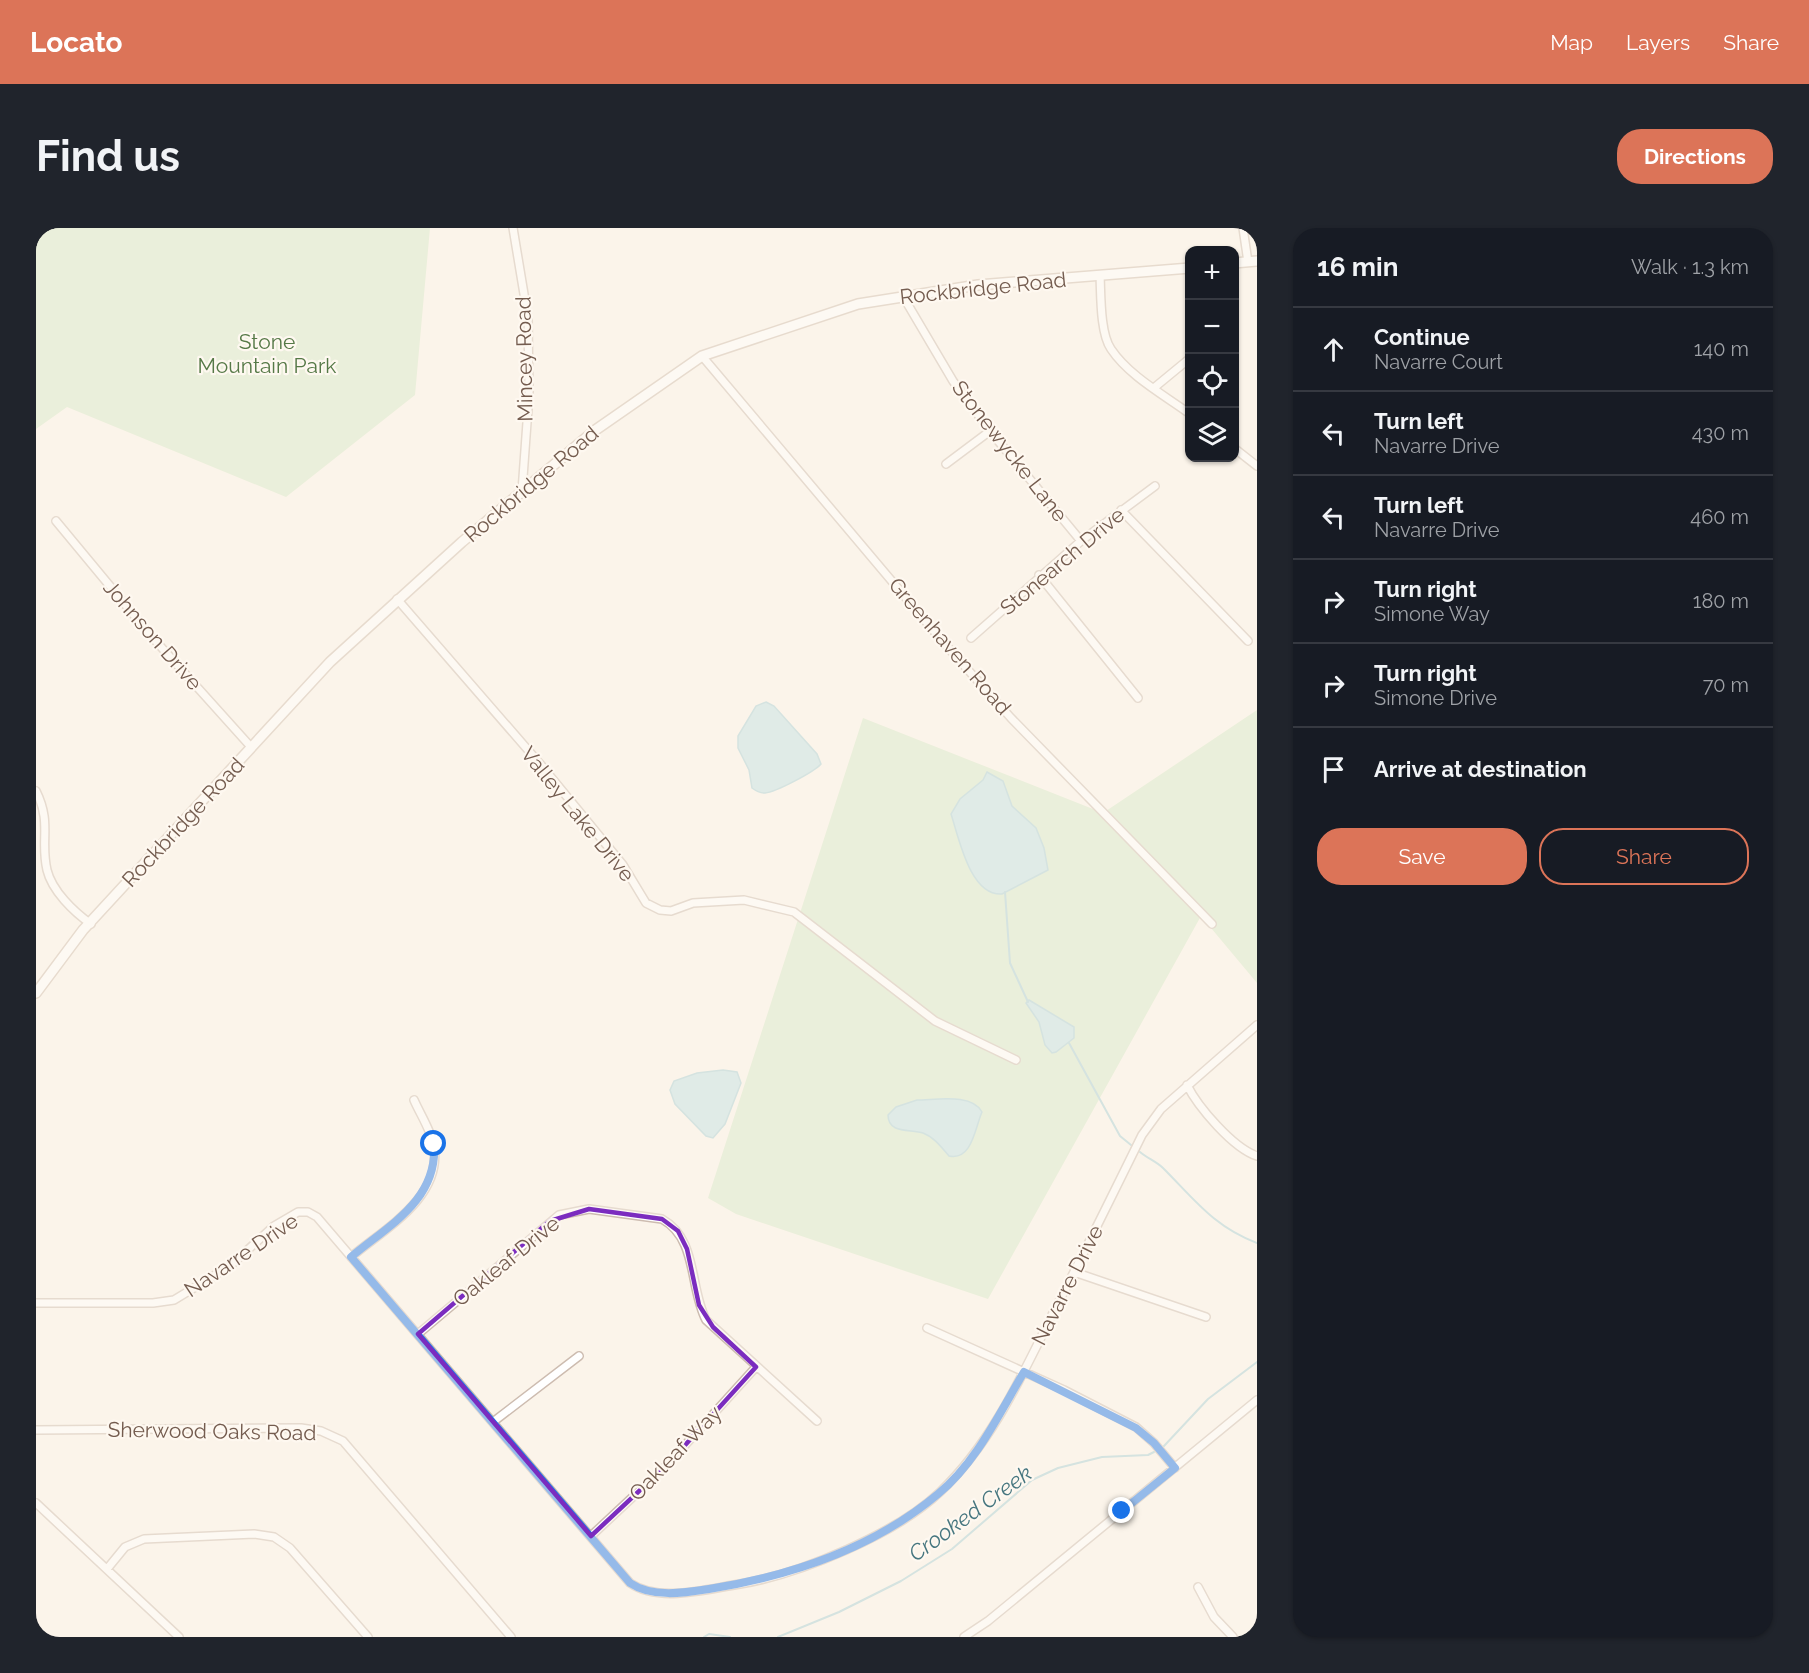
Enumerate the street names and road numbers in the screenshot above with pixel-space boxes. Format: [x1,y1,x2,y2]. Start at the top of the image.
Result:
street label: Rockbridge Road [898,267,1068,309]
street label: Mincey Road [510,296,538,422]
street label: Stonewycke Lane [947,375,1073,527]
street label: Rockbridge Road [459,421,603,547]
street label: Stonearch Drive [995,502,1129,620]
street label: Greenhaven Road [884,572,1016,720]
street label: Johnson Drive [99,575,207,695]
street label: Valley Lake Drive [516,742,640,886]
street label: Rockbridge Road [117,752,249,892]
street label: Navarre Drive [179,1208,303,1302]
street label: Oakleaf Drive [448,1211,564,1311]
street label: Navarre Drive [1026,1221,1108,1349]
street label: Oakleaf Way [624,1400,726,1506]
street label: Sherwood Oaks Road [107,1417,317,1445]

